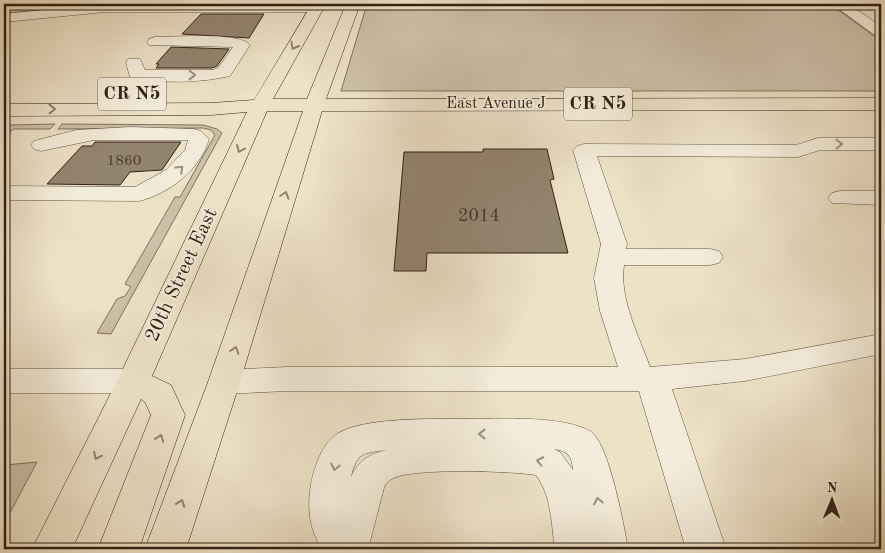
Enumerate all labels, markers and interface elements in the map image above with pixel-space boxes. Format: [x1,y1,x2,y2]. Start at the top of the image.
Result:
one-way arrow [291,41,301,50]
one-way arrow [188,70,196,80]
road number: CR N5 [98,78,166,110]
road number: CR N5 [564,88,632,120]
street label: East Avenue J [446,96,546,112]
one-way arrow [49,104,57,115]
one-way arrow [835,138,843,149]
one-way arrow [236,144,247,153]
house number: 1860 [107,154,141,169]
one-way arrow [175,166,184,175]
one-way arrow [279,192,289,200]
street label: 20th Street East [142,205,222,345]
house number: 2014 [458,207,500,225]
one-way arrow [229,346,239,355]
one-way arrow [477,429,485,439]
one-way arrow [154,434,164,442]
one-way arrow [93,451,103,460]
one-way arrow [535,456,544,467]
one-way arrow [330,462,341,471]
north arrow [808,476,858,526]
text: N [827,481,838,495]
one-way arrow [593,497,604,506]
one-way arrow [175,500,185,508]

